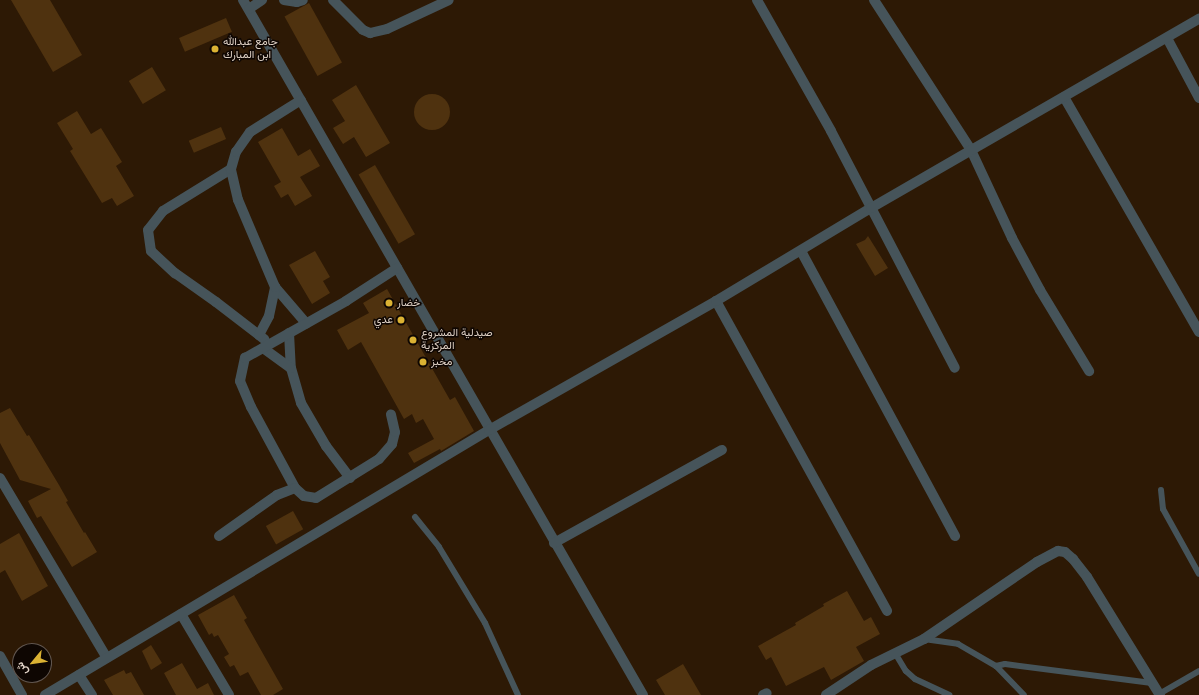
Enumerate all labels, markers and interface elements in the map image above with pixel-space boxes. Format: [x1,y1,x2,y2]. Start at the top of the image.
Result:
place label: جامع عبدالله ابن المبارك [223,36,278,62]
marker: جامع عبدالله ابن المبارك [210,44,220,54]
place label: خضار [397,296,420,310]
marker: خضار [384,298,394,308]
place label: عدي [374,313,393,327]
marker: عدي [396,315,406,325]
place label: صيدلية المشروع المركزية [421,327,493,353]
marker: صيدلية المشروع المركزية [408,335,418,345]
place label: مخبز [431,355,452,369]
marker: مخبز [418,357,428,367]
north arrow [12,643,52,683]
text: ش [13,660,31,678]

